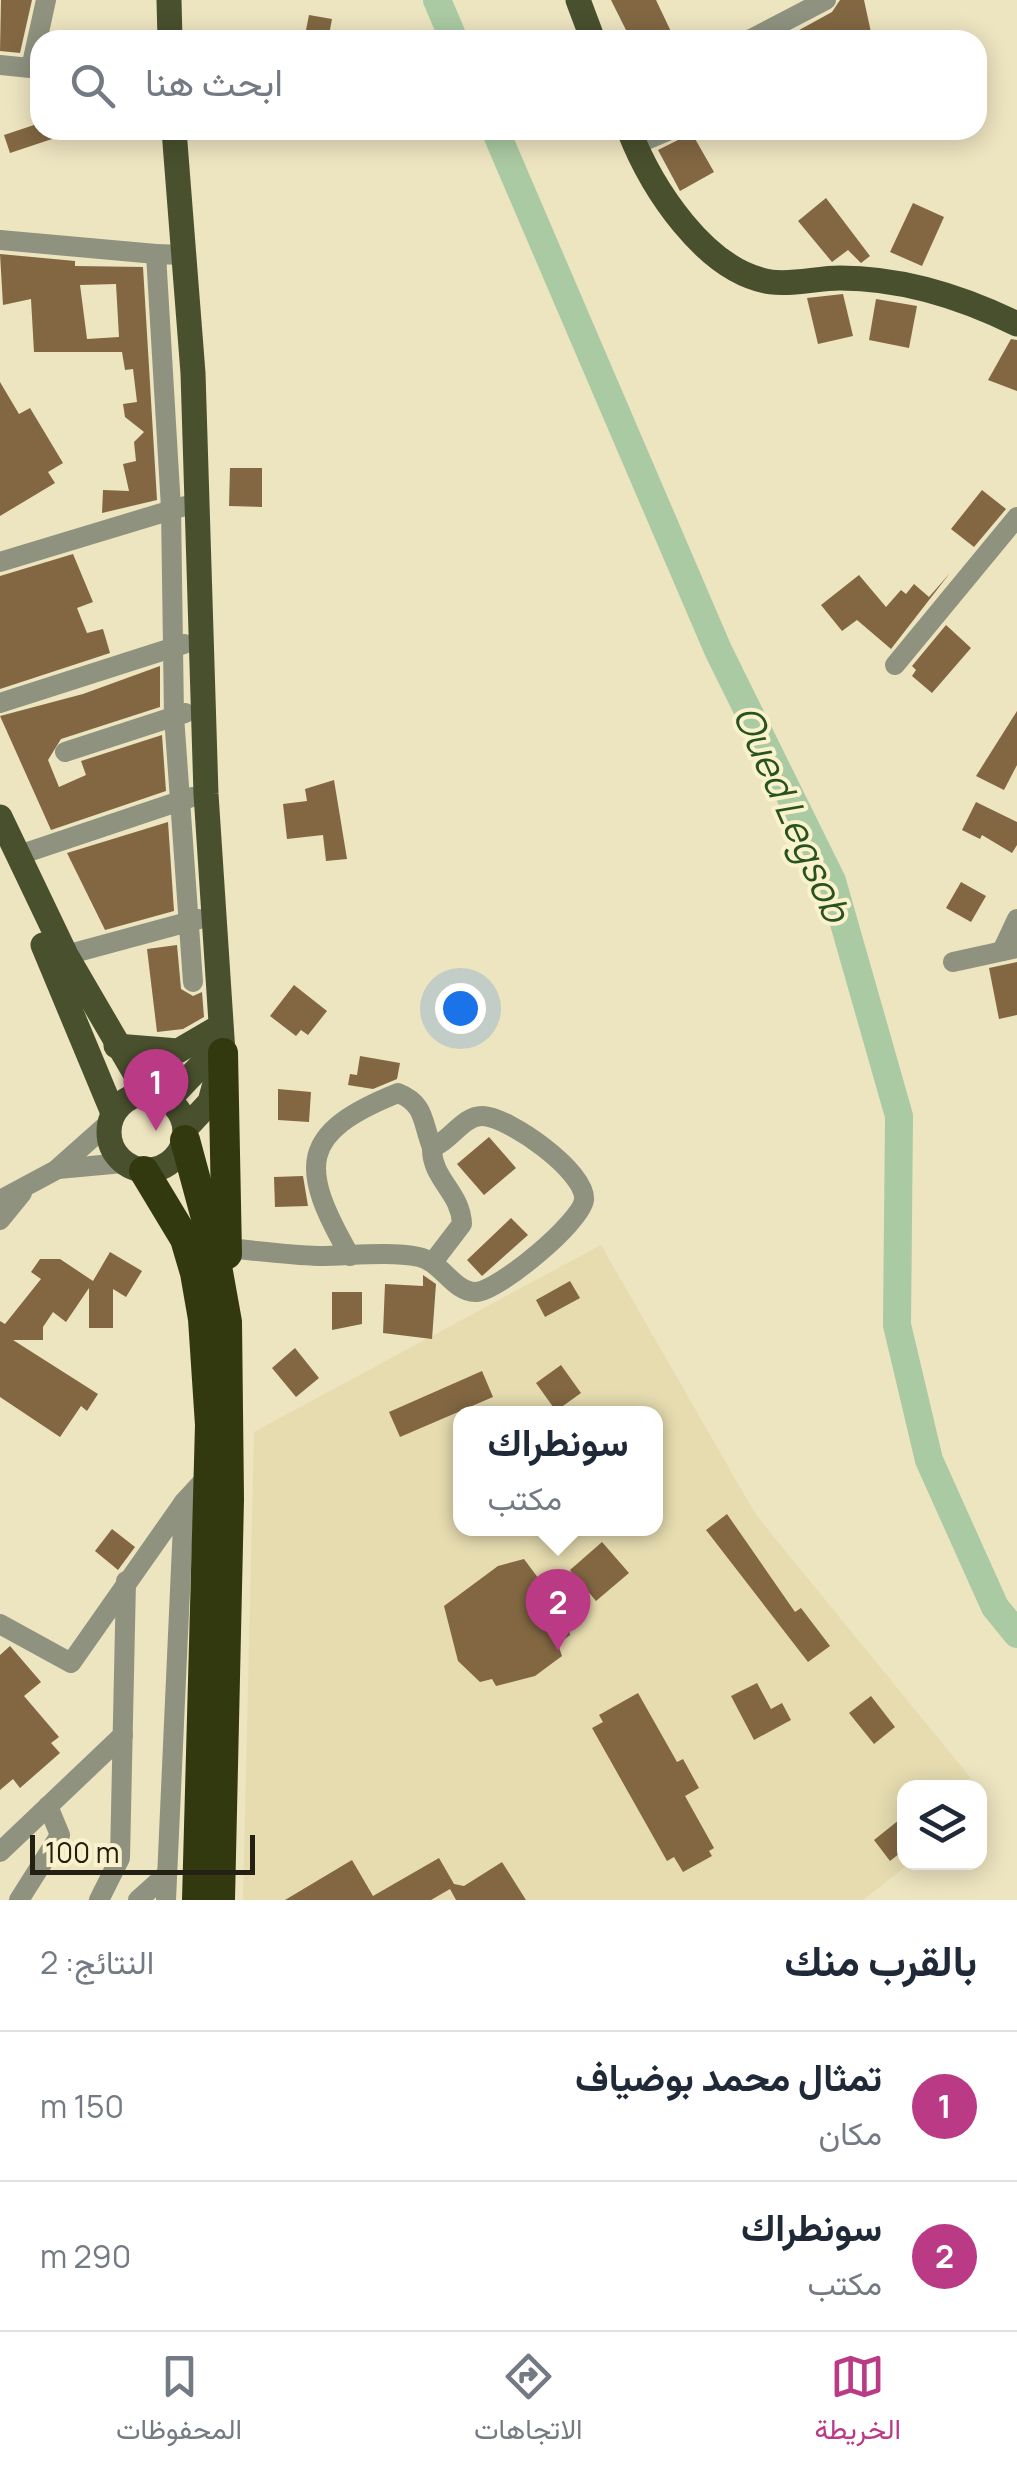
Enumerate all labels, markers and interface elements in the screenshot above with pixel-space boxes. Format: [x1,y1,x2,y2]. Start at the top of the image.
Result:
search box [30,30,987,140]
text: ابحث هنا [145,55,283,107]
icon: search [65,58,120,113]
water label: Oued Legsob [722,697,865,932]
your location [435,983,486,1034]
pin: 1 [124,1048,188,1131]
popup [453,1406,663,1536]
text: سونطراك [487,1415,629,1467]
text: مكتب [487,1476,562,1520]
pin: 2 [526,1568,590,1651]
map controls [897,1780,987,1870]
button: layers [897,1780,987,1870]
scale bar [30,1830,255,1874]
text: 100 m [45,1833,119,1871]
text: بالقرب منك [784,1931,977,1989]
text: النتائج: 2 [40,1940,154,1984]
text: تمثال محمد بوضياف [575,2050,882,2102]
text: 150 m [40,2084,124,2128]
text: 1 [937,2084,952,2128]
text: مكان [819,2111,882,2155]
text: سونطراك [741,2200,882,2252]
text: 290 m [40,2234,131,2278]
text: 2 [935,2234,954,2278]
text: مكتب [807,2261,882,2305]
tab: المحفوظات [116,2349,242,2454]
tab: الاتجاهات [474,2349,583,2454]
tab: الخريطة [814,2349,901,2454]

